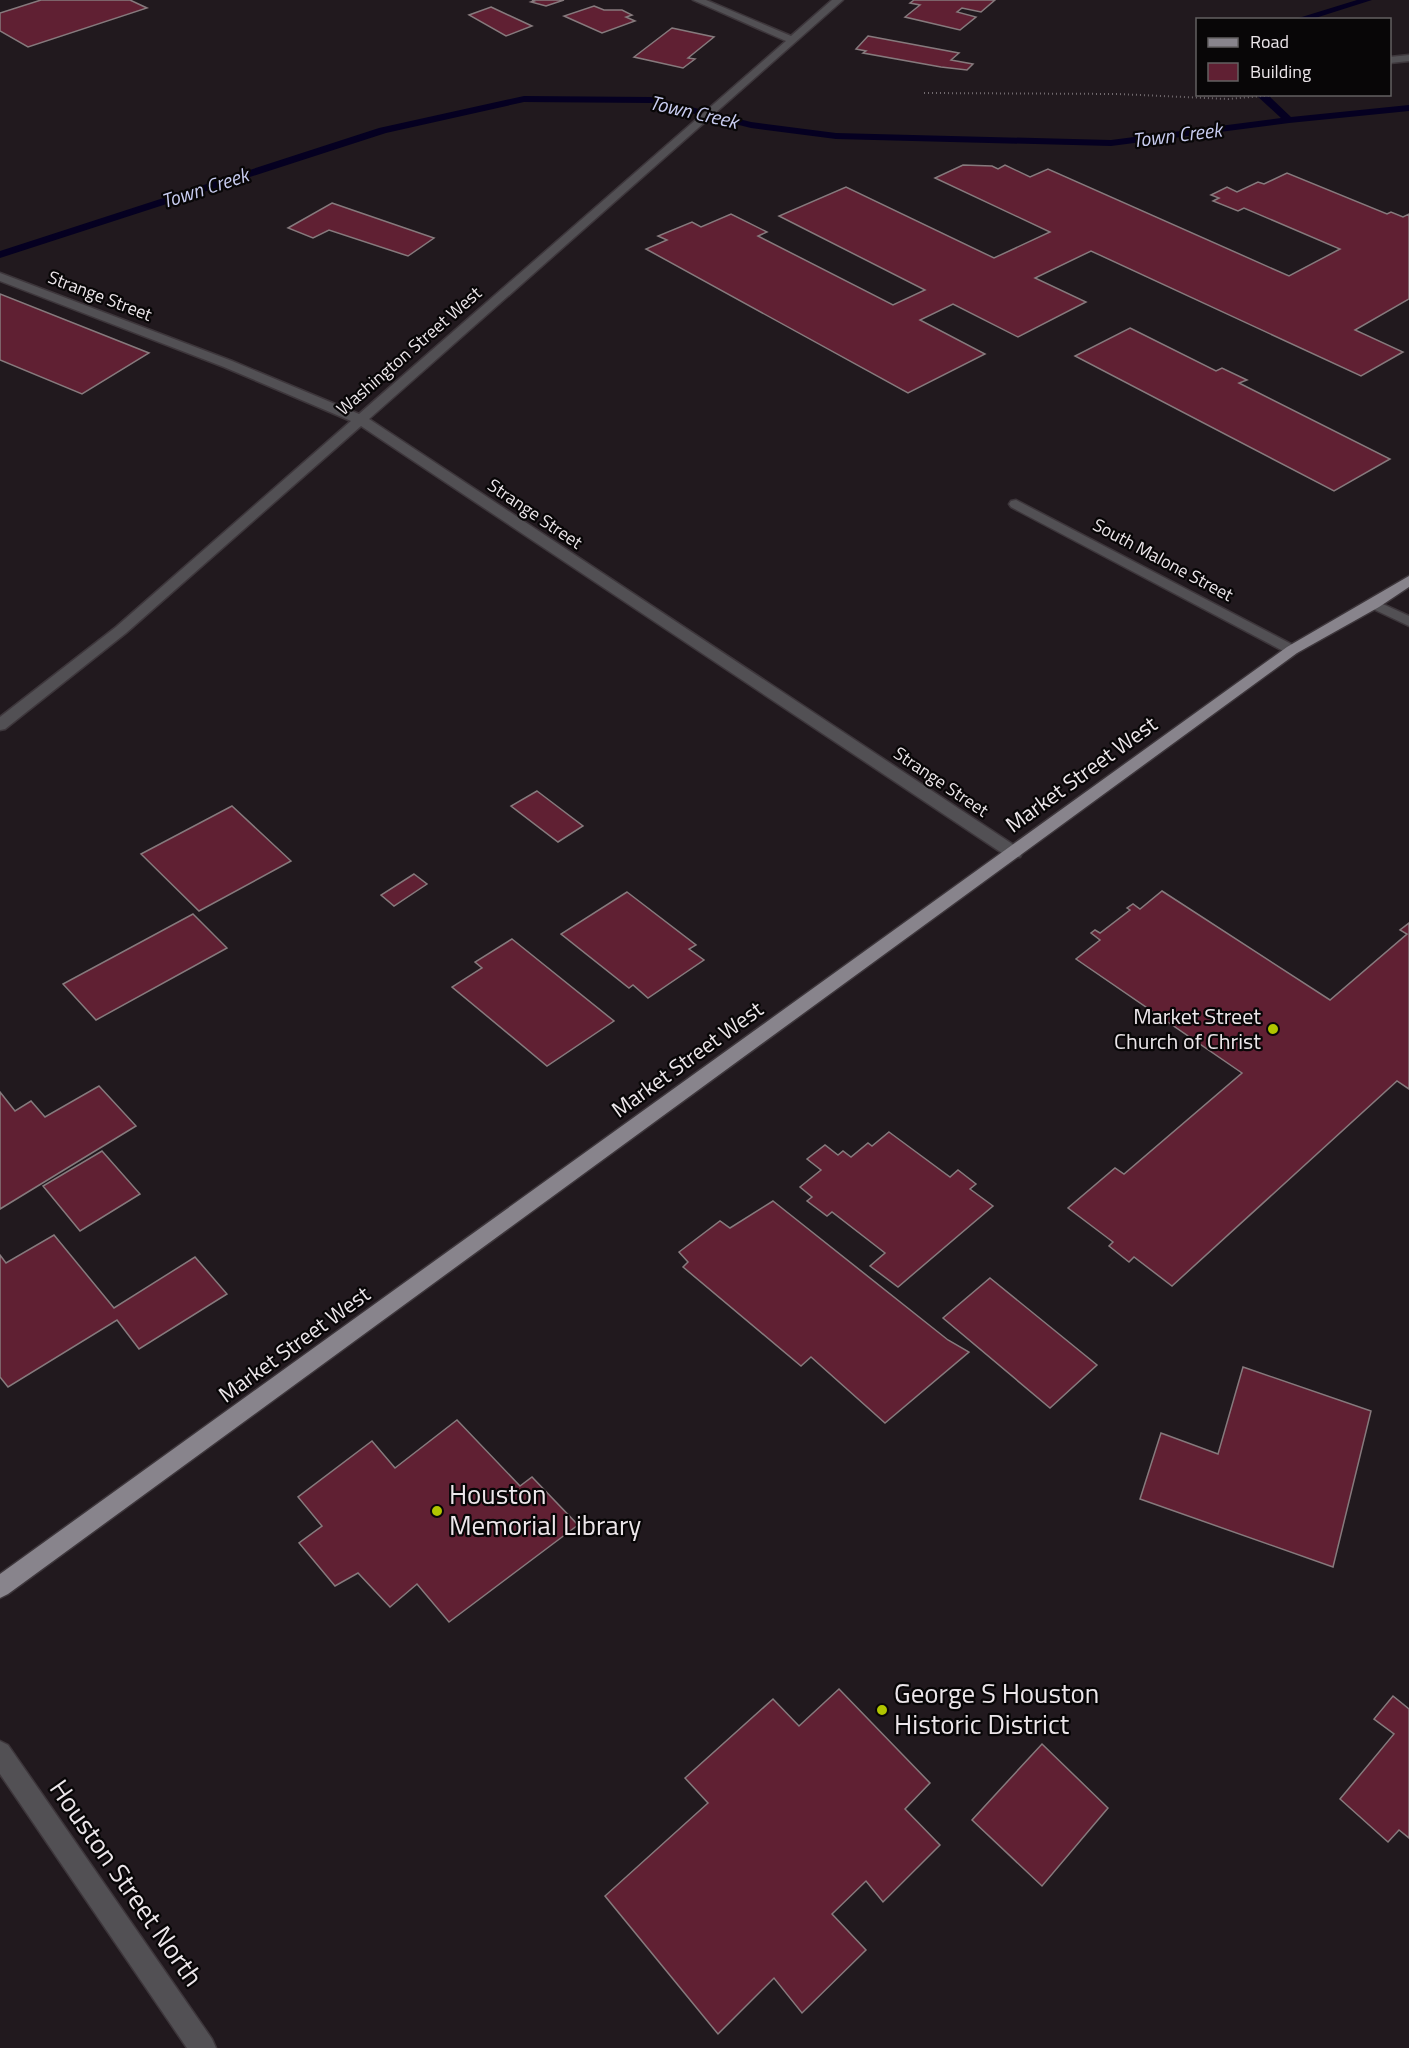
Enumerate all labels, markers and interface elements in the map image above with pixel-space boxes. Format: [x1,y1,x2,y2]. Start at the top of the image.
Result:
legend [1196,18,1391,96]
text: Road [1250,28,1289,55]
text: Building [1250,58,1311,85]
water label: Town Creek [647,86,743,137]
water label: Town Creek [1130,113,1226,155]
water label: Town Creek [157,158,254,216]
street label: Strange Street [44,263,157,328]
street label: Washington Street West [330,279,488,421]
street label: Strange Street [482,472,589,556]
street label: South Malone Street [1088,511,1239,608]
street label: Market Street West [998,707,1164,841]
street label: Strange Street [888,740,995,824]
street label: Market Street West [604,992,770,1126]
place label: Market Street Church of Christ [1114,999,1261,1058]
marker: Market Street Church of Christ [1266,1022,1280,1036]
street label: Market Street West [211,1277,377,1411]
place label: Houston Memorial Library [449,1473,641,1545]
marker: Houston Memorial Library [430,1504,444,1518]
place label: George S Houston Historic District [894,1672,1099,1744]
marker: George S Houston Historic District [875,1703,889,1717]
street label: Houston Street North [40,1770,214,1994]

